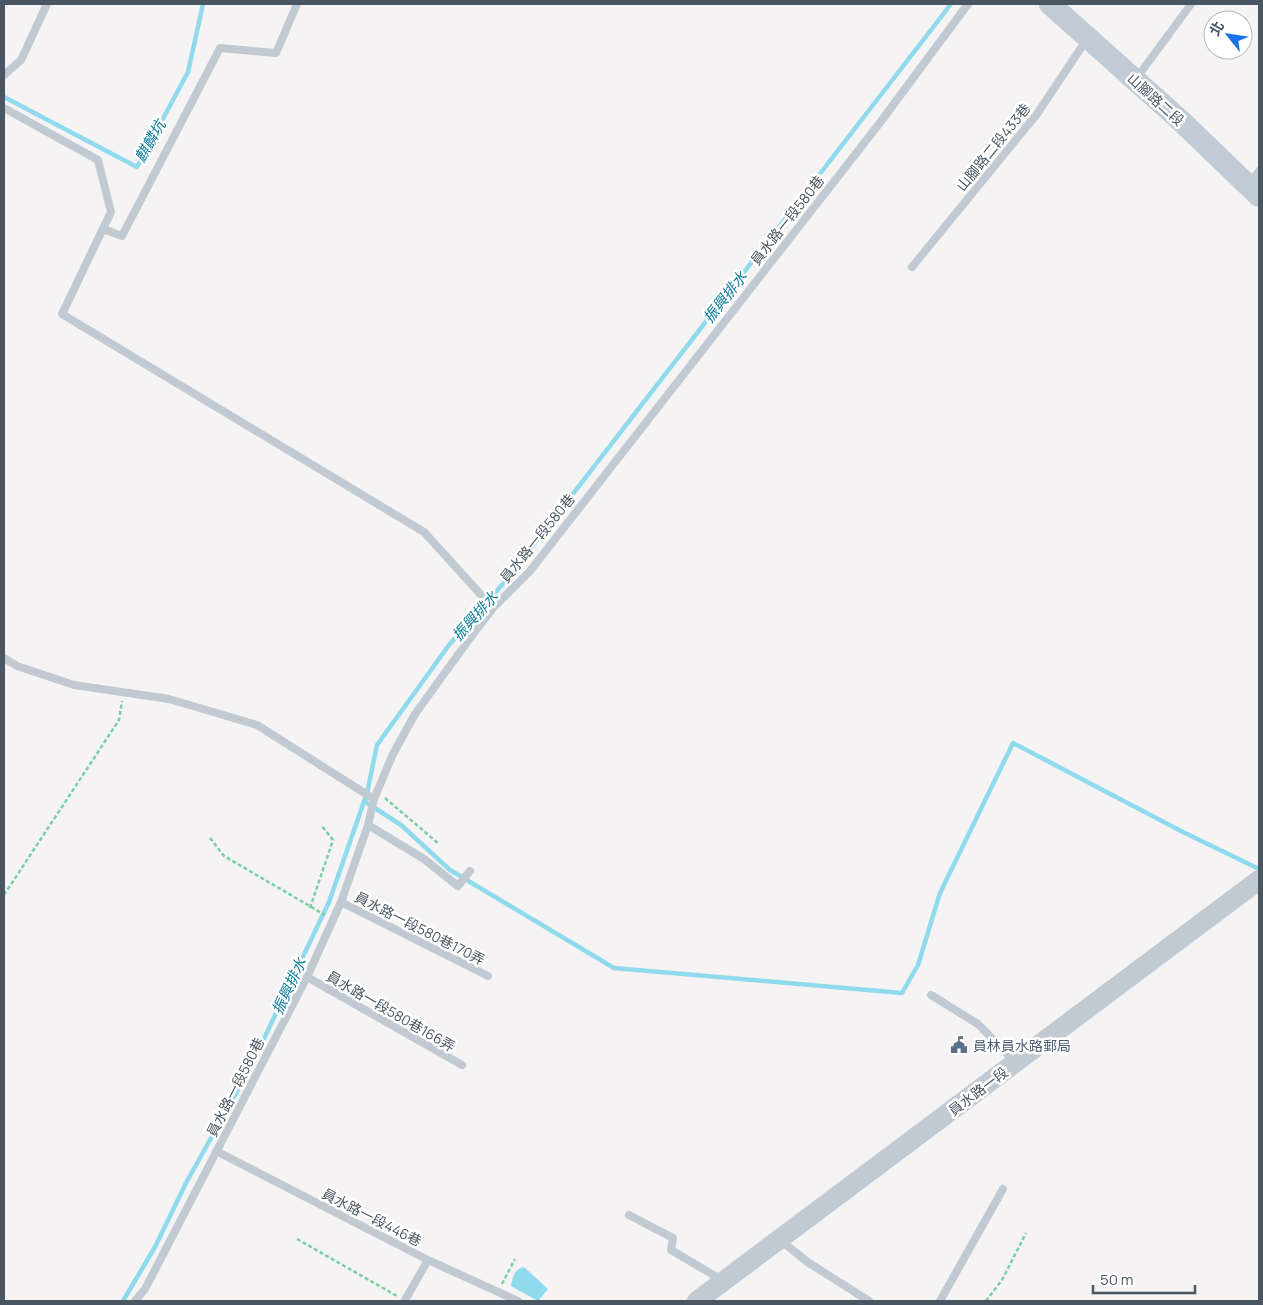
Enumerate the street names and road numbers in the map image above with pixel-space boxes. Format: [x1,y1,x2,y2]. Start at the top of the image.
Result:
street label: 山腳路二段 [1124,69,1188,129]
street label: 山腳路二段433巷 [952,99,1034,195]
street label: 員水路一段580巷 [746,171,828,269]
street label: 員水路一段580巷 [495,490,579,586]
street label: 員水路一段580巷170弄 [352,887,488,969]
street label: 員水路一段580巷166弄 [323,966,459,1056]
street label: 員水路一段580巷 [202,1034,268,1140]
street label: 員水路一段 [944,1062,1012,1120]
street label: 員水路一段446巷 [319,1184,425,1250]

